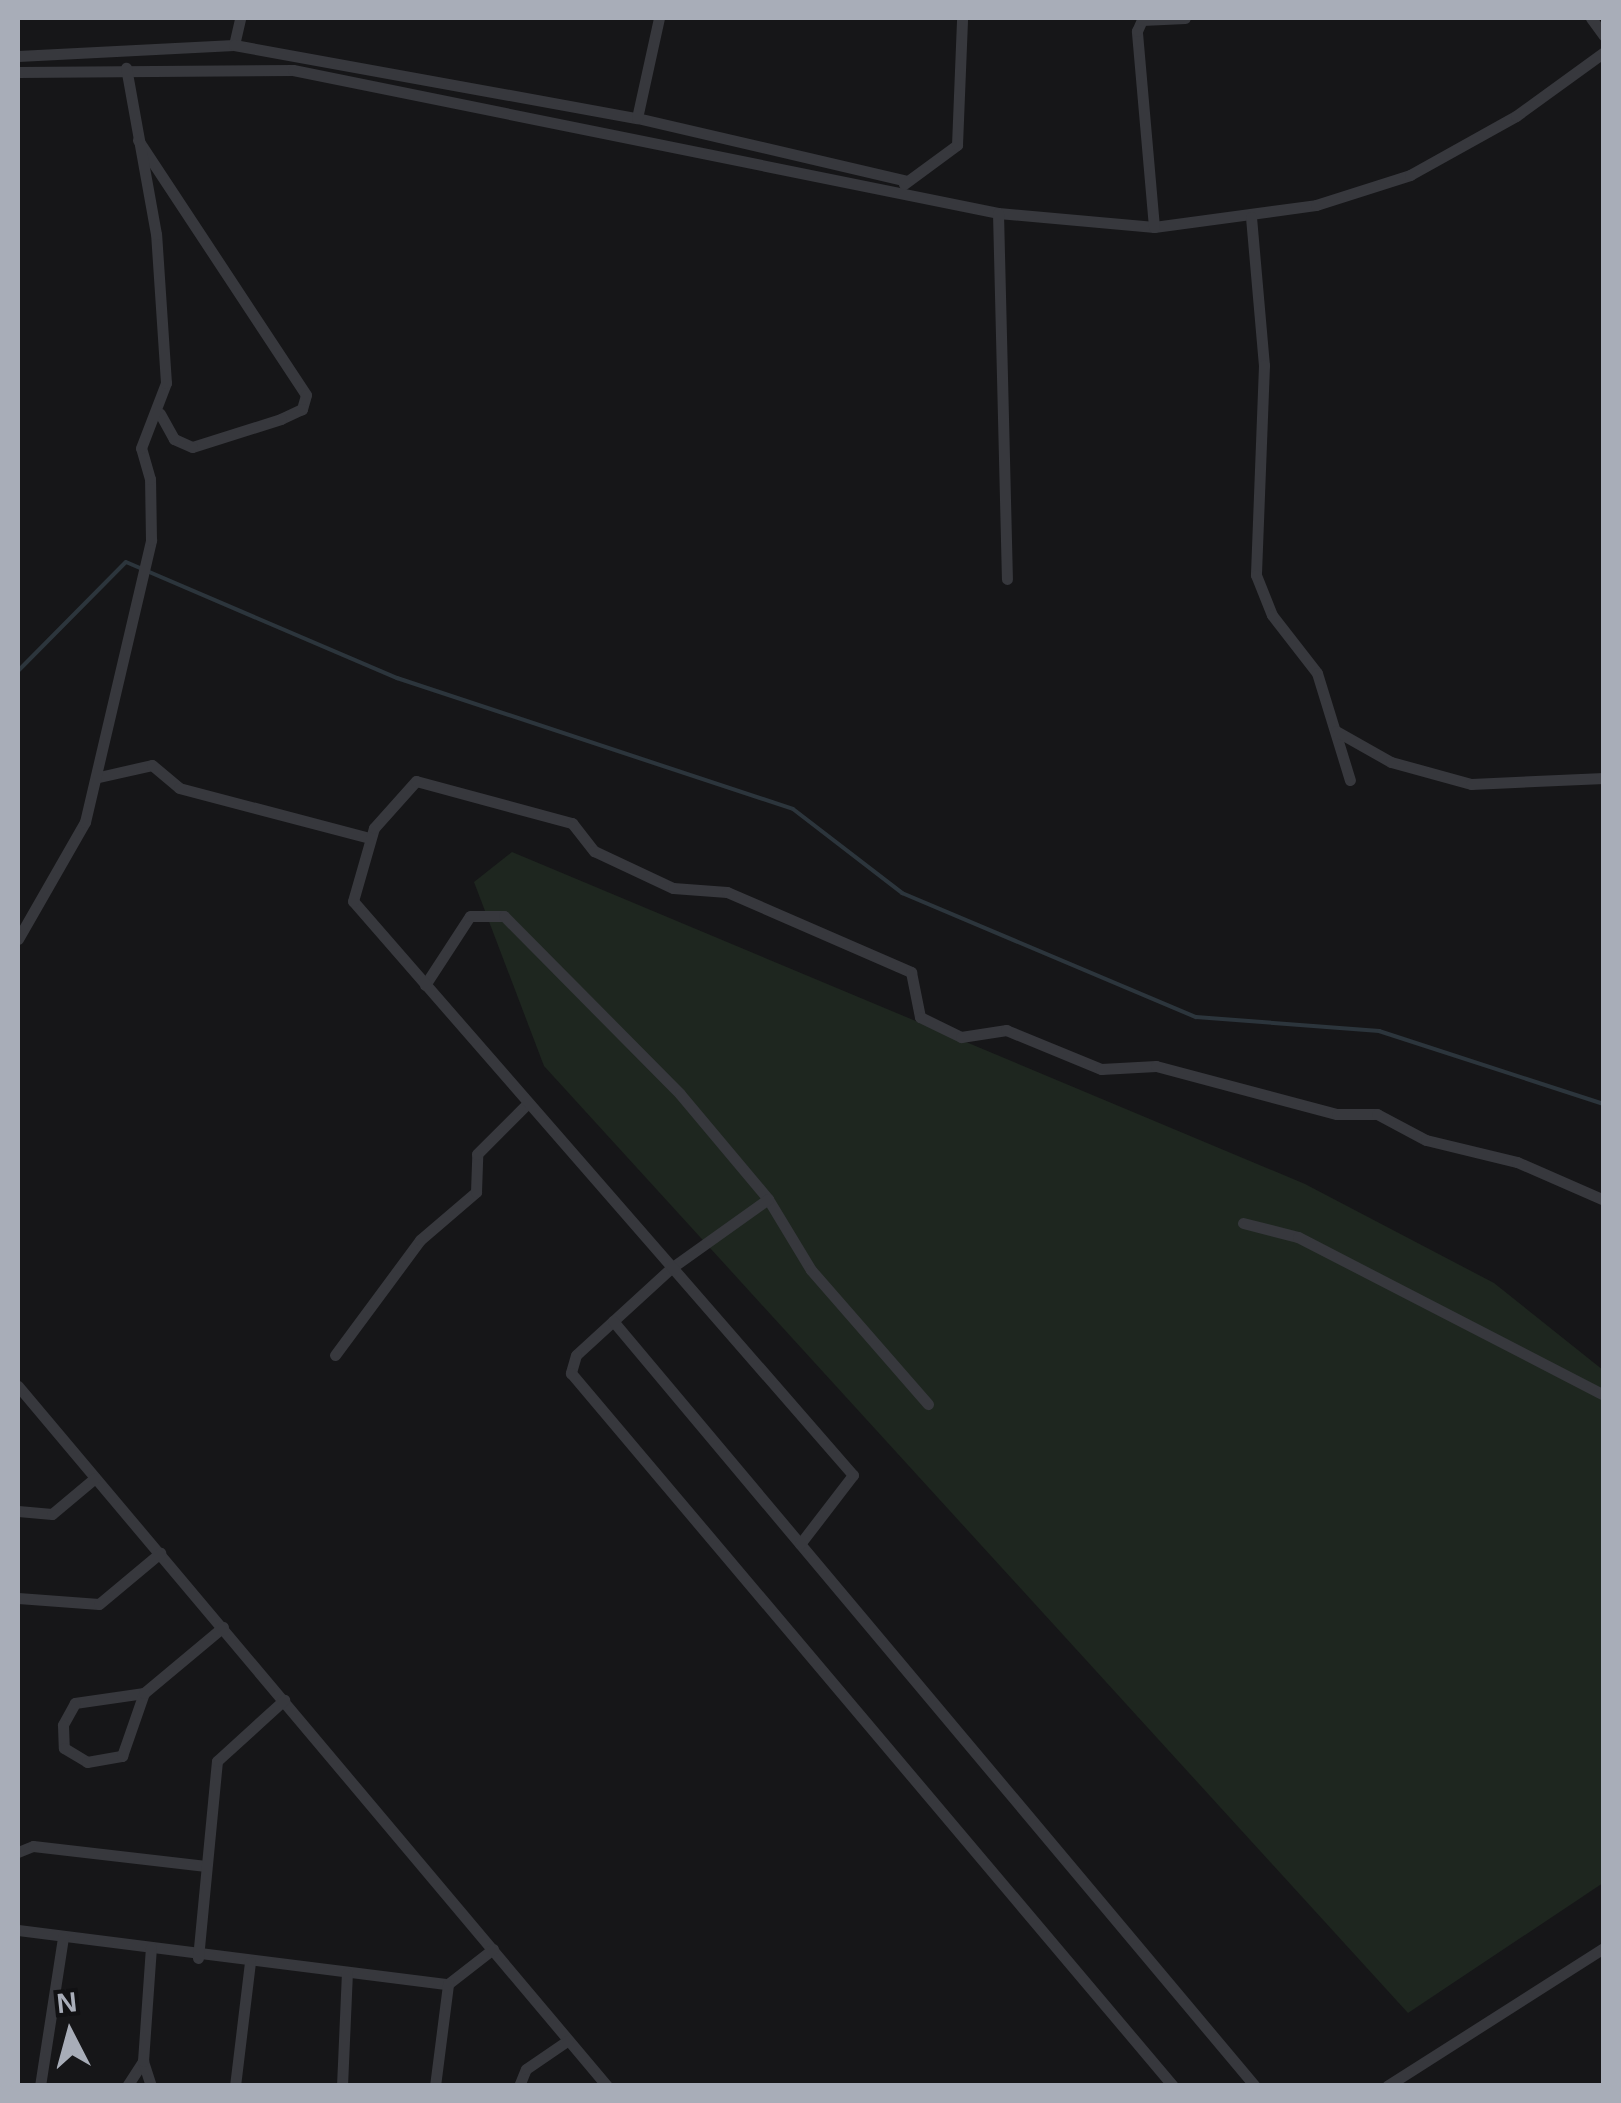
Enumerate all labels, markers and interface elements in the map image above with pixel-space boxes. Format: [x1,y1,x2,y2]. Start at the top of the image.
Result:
north arrow [20,1983,120,2083]
text: N [55,1986,78,2019]

